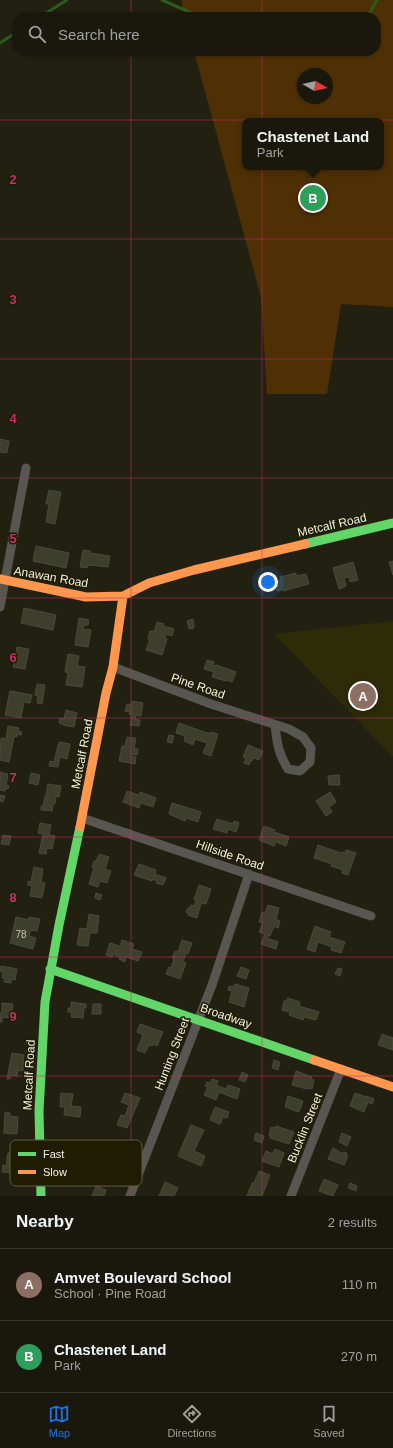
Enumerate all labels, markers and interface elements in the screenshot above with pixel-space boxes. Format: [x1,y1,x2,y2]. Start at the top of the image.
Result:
search box [12,12,381,56]
icon: search [26,23,48,45]
text: Search here [58,26,140,43]
north arrow [297,68,333,104]
popup [242,118,384,170]
text: Chastenet Land [257,128,369,145]
text: Park [257,145,283,160]
text: 2 [9,172,17,187]
pin: B [300,183,326,213]
text: 3 [9,292,17,307]
text: 4 [9,411,17,426]
street label: Metcalf Road [296,510,368,540]
text: 5 [9,531,17,546]
street label: Anawan Road [13,564,89,590]
your location [258,572,278,592]
text: 6 [9,650,17,665]
street label: Pine Road [169,670,227,702]
pin: A [350,681,376,711]
street label: Metcalf Road [68,718,96,790]
text: 7 [9,770,17,785]
street label: Hillside Road [194,837,266,873]
text: 8 [9,890,17,905]
house number: 78 [15,929,27,940]
street label: Broadway [198,1001,254,1031]
text: 9 [9,1009,17,1024]
street label: Hunting Street [152,1015,193,1092]
street label: Metcalf Road [20,1039,38,1111]
street label: Bucklin Street [285,1090,326,1165]
legend [10,1140,142,1186]
text: Fast [43,1148,64,1160]
text: Slow [43,1166,67,1178]
text: Nearby [16,1212,74,1231]
text: 2 results [328,1215,377,1230]
text: Amvet Boulevard School [54,1269,232,1286]
text: A [24,1277,34,1292]
text: 110 m [342,1277,377,1292]
text: School · Pine Road [54,1286,166,1301]
text: Chastenet Land [54,1341,167,1358]
text: B [24,1349,34,1364]
text: 270 m [341,1349,377,1364]
text: Park [54,1358,81,1373]
tab: Map [48,1403,70,1439]
tab: Directions [167,1403,216,1439]
tab: Saved [313,1403,344,1439]

